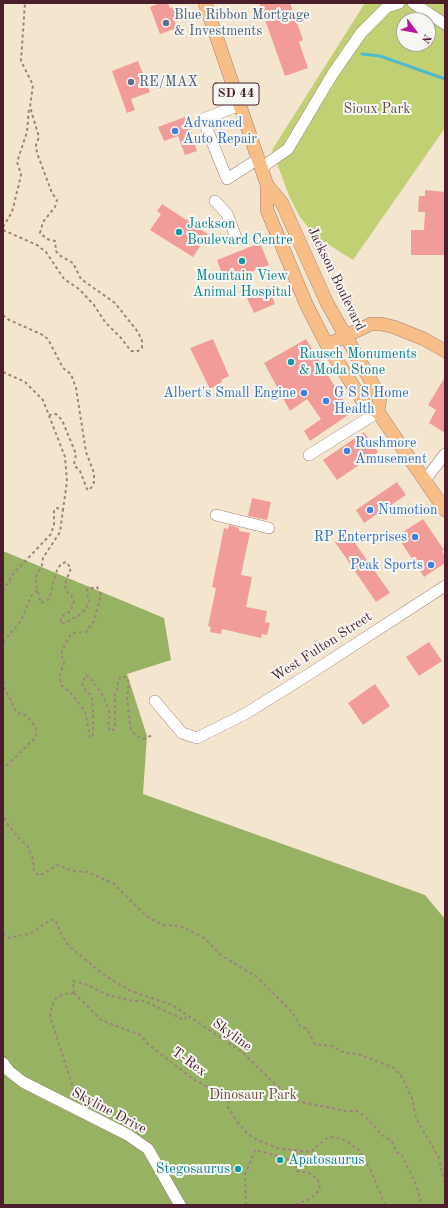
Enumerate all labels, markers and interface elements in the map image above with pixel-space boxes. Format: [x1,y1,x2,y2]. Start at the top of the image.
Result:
place label: Blue Ribbon Mortgage & Investments [174,7,310,40]
north arrow [396,12,436,52]
marker: Blue Ribbon Mortgage & Investments [161,18,171,28]
text: N [419,32,433,45]
place label: RE/MAX [139,74,198,90]
marker: RE/MAX [126,77,136,87]
road number: SD 44 [213,83,259,105]
park label: Sioux Park [344,101,410,117]
place label: Advanced Auto Repair [183,115,257,148]
marker: Advanced Auto Repair [170,126,180,136]
place label: Jackson Boulevard Centre [187,216,293,248]
street label: Jackson Boulevard [304,224,368,334]
marker: Jackson Boulevard Centre [174,227,184,237]
marker: Mountain View Animal Hospital [237,256,247,266]
place label: Mountain View Animal Hospital [193,268,291,300]
place label: Rausch Monuments & Moda Stone [299,346,417,378]
marker: Rausch Monuments & Moda Stone [286,357,296,367]
place label: Albert's Small Engine [163,385,296,401]
place label: G S S Home Health [334,385,409,418]
marker: Albert's Small Engine [299,388,309,398]
marker: G S S Home Health [321,396,331,406]
place label: Rushmore Amusement [355,435,427,468]
marker: Rushmore Amusement [342,446,352,456]
place label: Numotion [378,502,437,518]
marker: Numotion [365,505,375,515]
place label: RP Enterprises [314,529,407,545]
marker: RP Enterprises [410,532,420,542]
place label: Peak Sports [350,557,423,573]
marker: Peak Sports [426,560,436,570]
street label: West Fulton Street [269,608,375,686]
street label: Skyline [209,1015,255,1055]
street label: T-Rex [168,1044,210,1080]
street label: Skyline Drive [69,1084,149,1138]
park label: Dinosaur Park [209,1087,297,1103]
place label: Apatosaurus [288,1152,364,1168]
marker: Apatosaurus [275,1155,285,1165]
place label: Stegosaurus [156,1161,230,1177]
marker: Stegosaurus [233,1164,243,1174]

